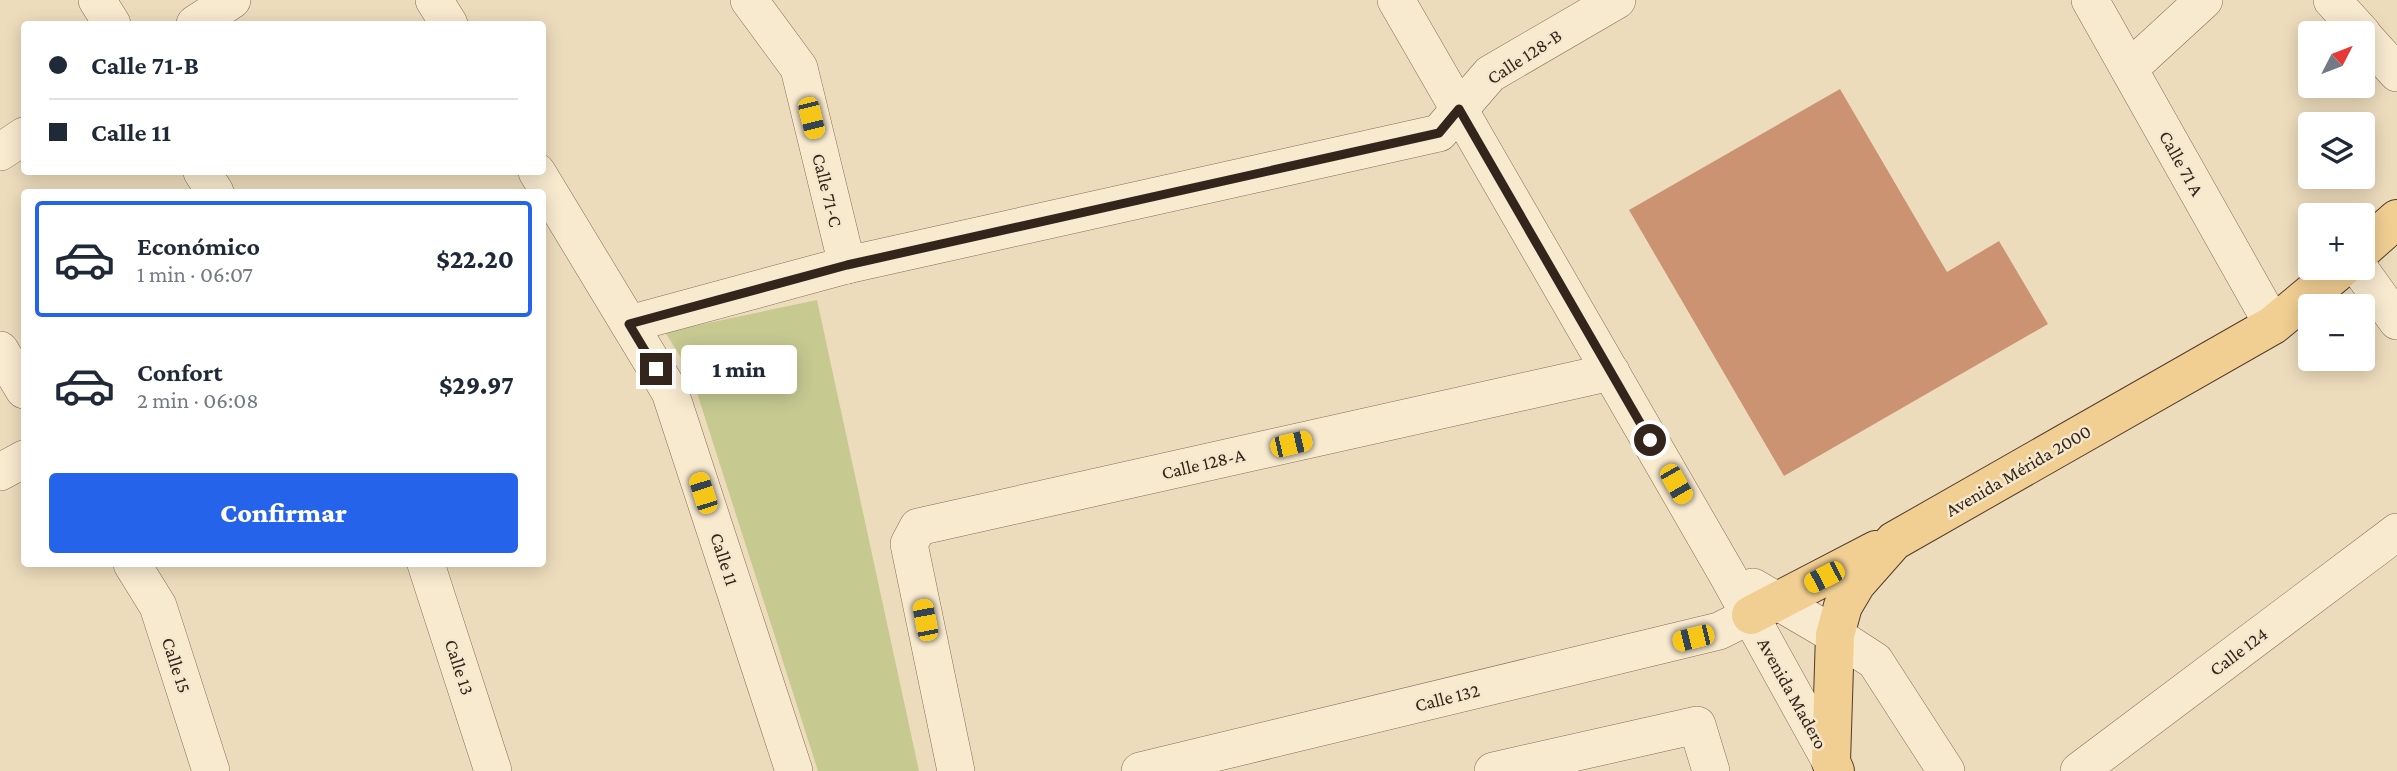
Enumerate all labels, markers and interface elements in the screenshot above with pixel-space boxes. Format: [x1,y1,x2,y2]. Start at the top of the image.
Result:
north arrow [2298,21,2375,98]
map controls [2298,21,2375,371]
street label: Calle 128-B [1483,25,1566,88]
text: Calle 71-B [91,51,199,80]
car [796,95,827,141]
button: layers [2298,112,2375,189]
text: Calle 11 [91,118,171,147]
street label: Calle 71 A [2155,127,2208,200]
street label: Calle 71-C [808,151,847,229]
button: + [2298,203,2375,280]
icon: car [53,228,116,291]
text: Económico [137,232,260,261]
text: $22.20 [436,245,514,274]
text: 1 min · 06:07 [137,261,253,287]
button: − [2298,294,2375,371]
callout: 1 min [680,344,796,394]
route end [640,353,672,385]
icon: car [53,354,116,417]
text: 1 min [712,356,766,382]
text: Confort [137,358,223,387]
text: $29.97 [439,371,514,400]
text: 2 min · 06:08 [137,387,259,413]
street label: Avenida Mérida 2000 [1942,420,2095,521]
route start [1634,424,1666,456]
car [1269,429,1314,459]
street label: Calle 128-A [1159,444,1247,483]
car [1657,461,1696,507]
car [687,470,720,516]
button: Confirmar [49,473,518,553]
street label: Calle 11 [706,530,743,588]
car [1801,558,1848,596]
car [911,597,940,643]
car [1671,623,1716,653]
street label: Calle 124 [2205,623,2271,680]
street label: Avenida Madero [1753,634,1832,752]
street label: Calle 15 [158,635,195,696]
street label: Calle 13 [441,637,478,698]
street label: Calle 132 [1413,679,1482,716]

